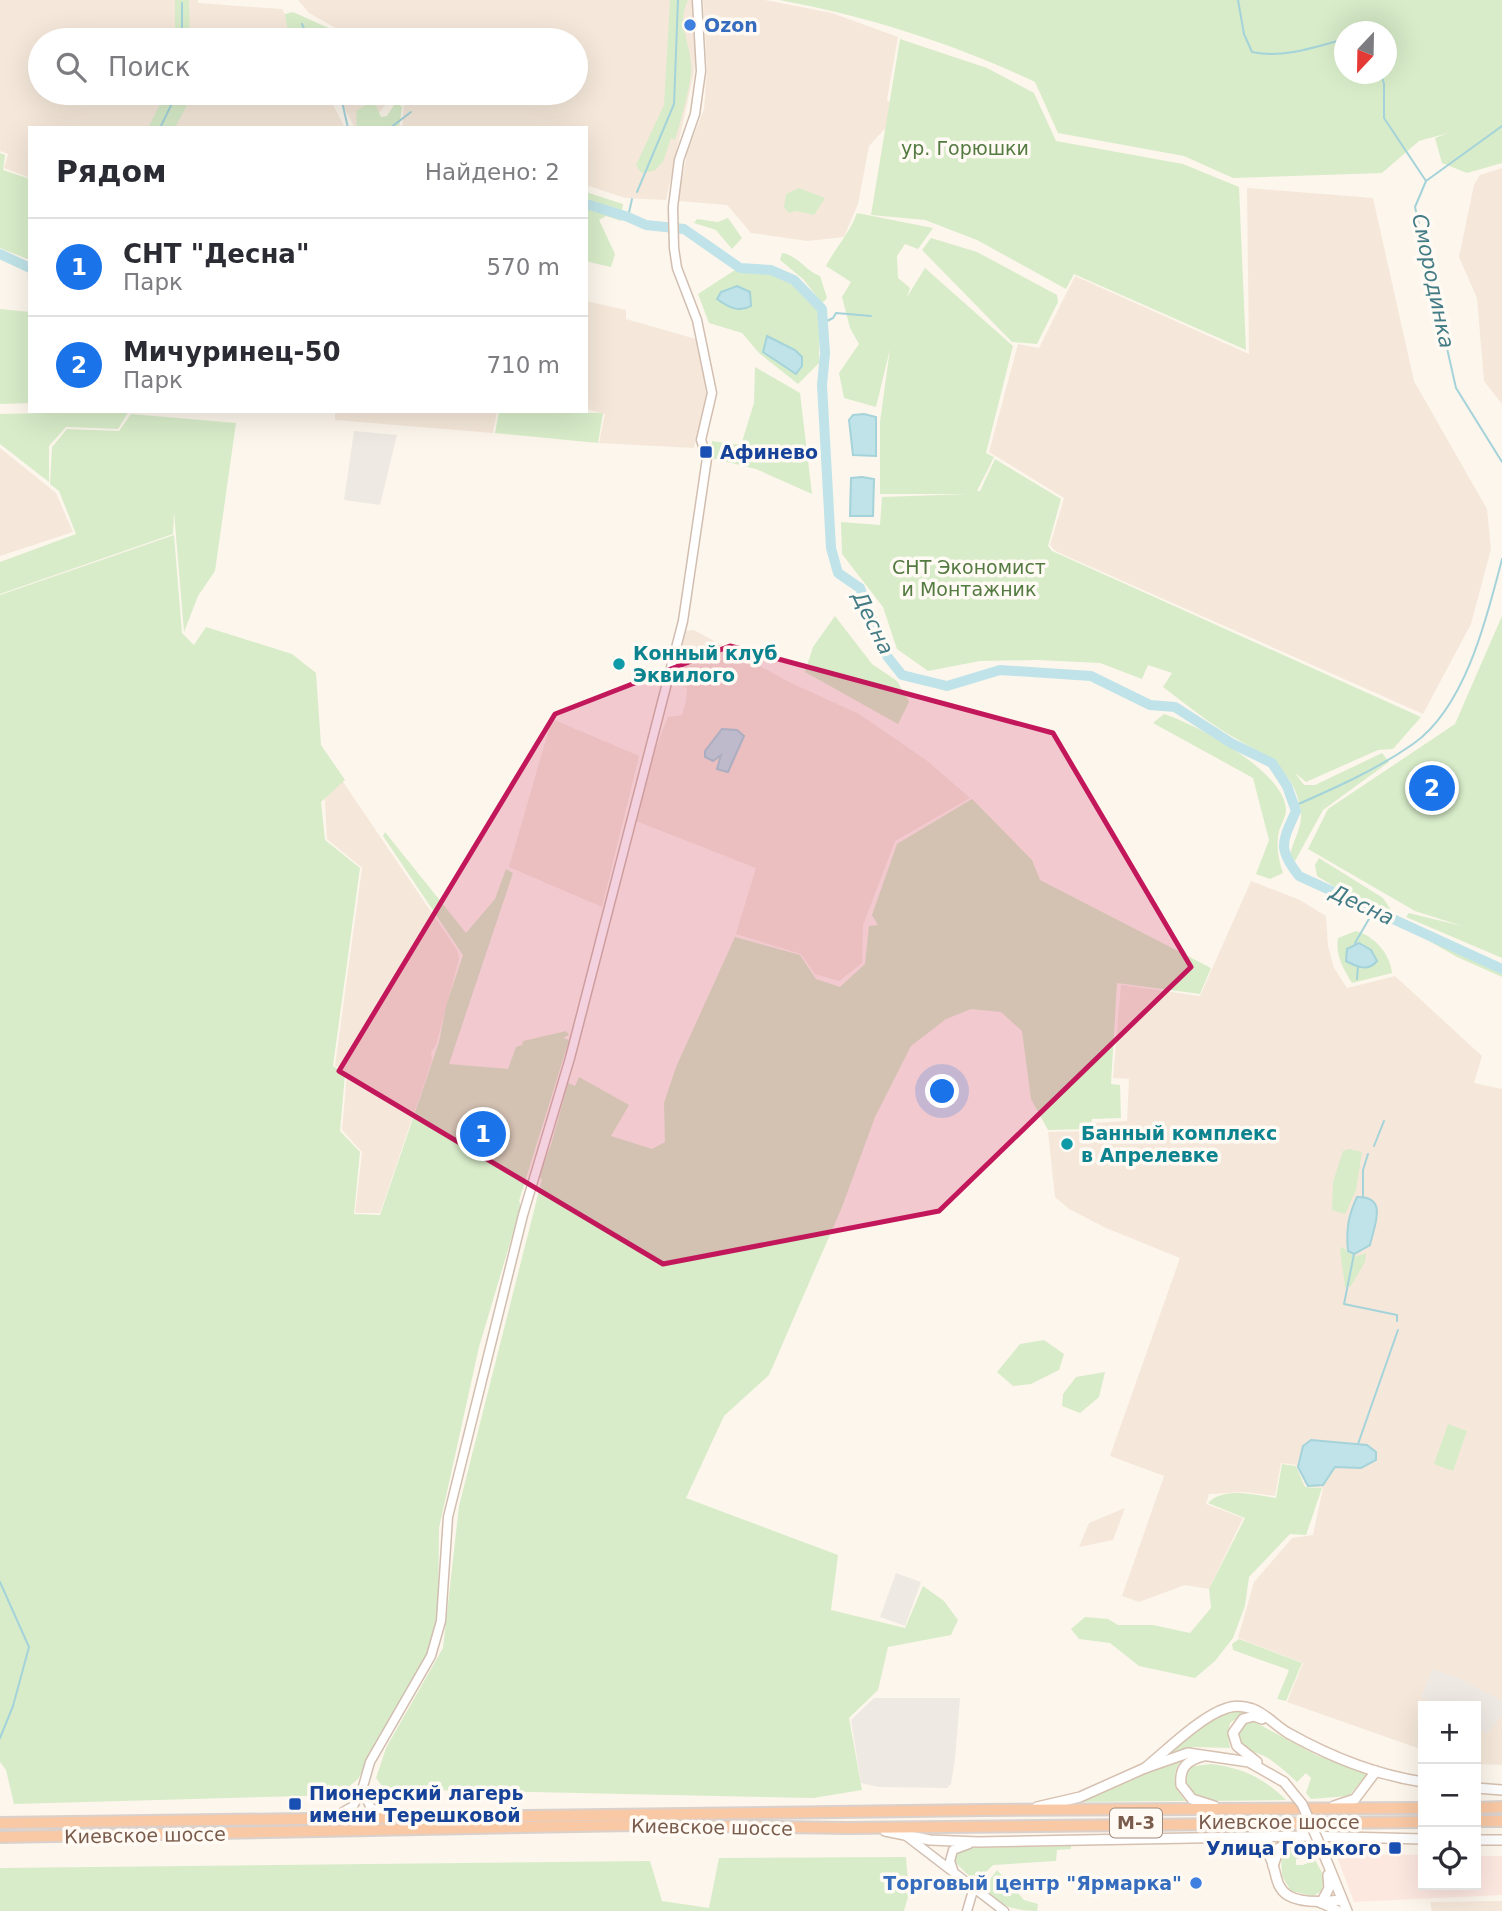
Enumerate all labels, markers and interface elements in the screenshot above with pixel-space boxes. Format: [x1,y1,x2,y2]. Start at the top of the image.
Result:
place label: Ozon [704,14,758,36]
marker: Ozon [682,17,698,33]
north arrow [1334,21,1397,84]
search box [28,28,588,105]
icon: search [52,48,90,86]
text: Поиск [108,52,190,82]
park label: ур. Горюшки [901,137,1029,159]
text: Рядом [56,154,167,189]
text: Найдено: 2 [425,159,560,185]
water label: Смородинка [1407,212,1459,350]
text: СНТ "Десна" [123,239,309,269]
text: 1 [71,254,87,280]
text: 570 m [486,254,560,280]
text: Парк [123,269,183,295]
text: Мичуринец-50 [123,337,341,367]
text: 2 [71,352,87,378]
text: 710 m [486,352,560,378]
text: Парк [123,367,183,393]
place label: Афинево [720,441,818,463]
marker: Афинево [698,444,714,460]
park label: СНТ Экономист и Монтажник [892,556,1046,600]
water label: Десна [847,587,899,659]
place label: Конный клуб Эквилого [633,642,777,686]
marker: Конный клуб Эквилого [611,656,627,672]
pin: 2 [1409,762,1455,814]
water label: Десна [1325,879,1398,930]
your location [925,1074,959,1108]
pin: 1 [460,1108,506,1160]
place label: Банный комплекс в Апрелевке [1081,1122,1277,1166]
marker: Банный комплекс в Апрелевке [1059,1136,1075,1152]
map controls [1418,1701,1481,1890]
button: + [1418,1701,1481,1764]
button: − [1418,1764,1481,1827]
place label: Пионерский лагерь имени Терешковой [309,1782,523,1826]
marker: Пионерский лагерь имени Терешковой [287,1796,303,1812]
road number: М-3 [1110,1809,1162,1838]
street label: Киевское шоссе [1198,1811,1360,1833]
street label: Киевское шоссе [631,1815,793,1839]
street label: Киевское шоссе [64,1823,226,1847]
button: locate [1418,1827,1481,1890]
place label: Улица Горького [1206,1837,1381,1859]
marker: Улица Горького [1387,1840,1403,1856]
place label: Торговый центр "Ярмарка" [883,1872,1182,1894]
marker: Торговый центр "Ярмарка" [1188,1875,1204,1891]

